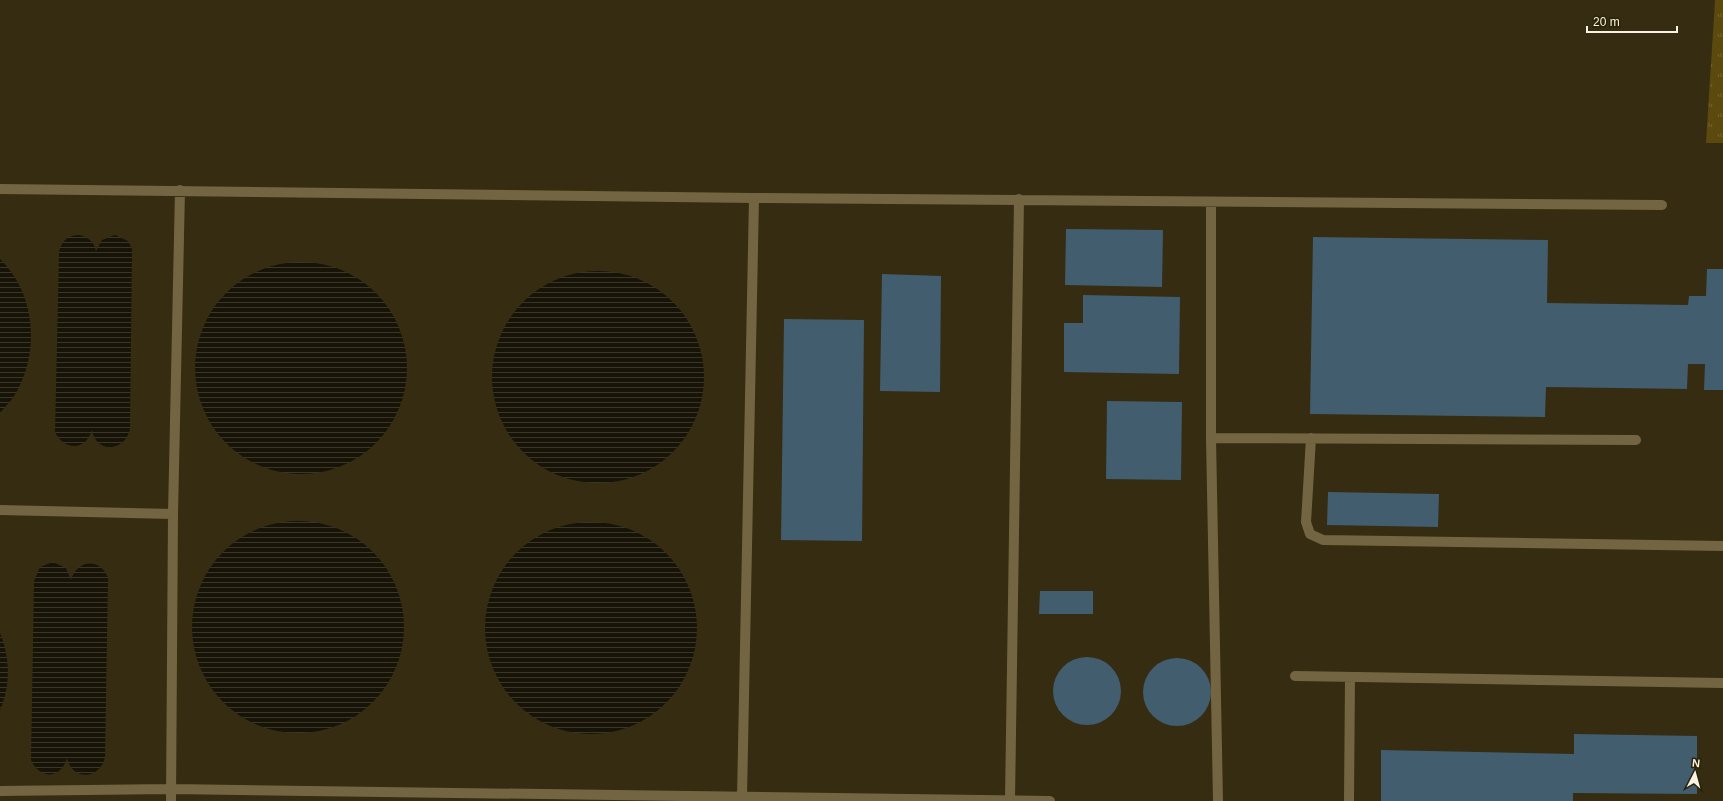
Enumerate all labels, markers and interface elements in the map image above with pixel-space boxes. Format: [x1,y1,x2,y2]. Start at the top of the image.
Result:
scale bar [1587,8,1677,34]
text: 20 m [1593,15,1620,29]
north arrow [1675,753,1715,793]
text: N [1691,757,1701,769]

